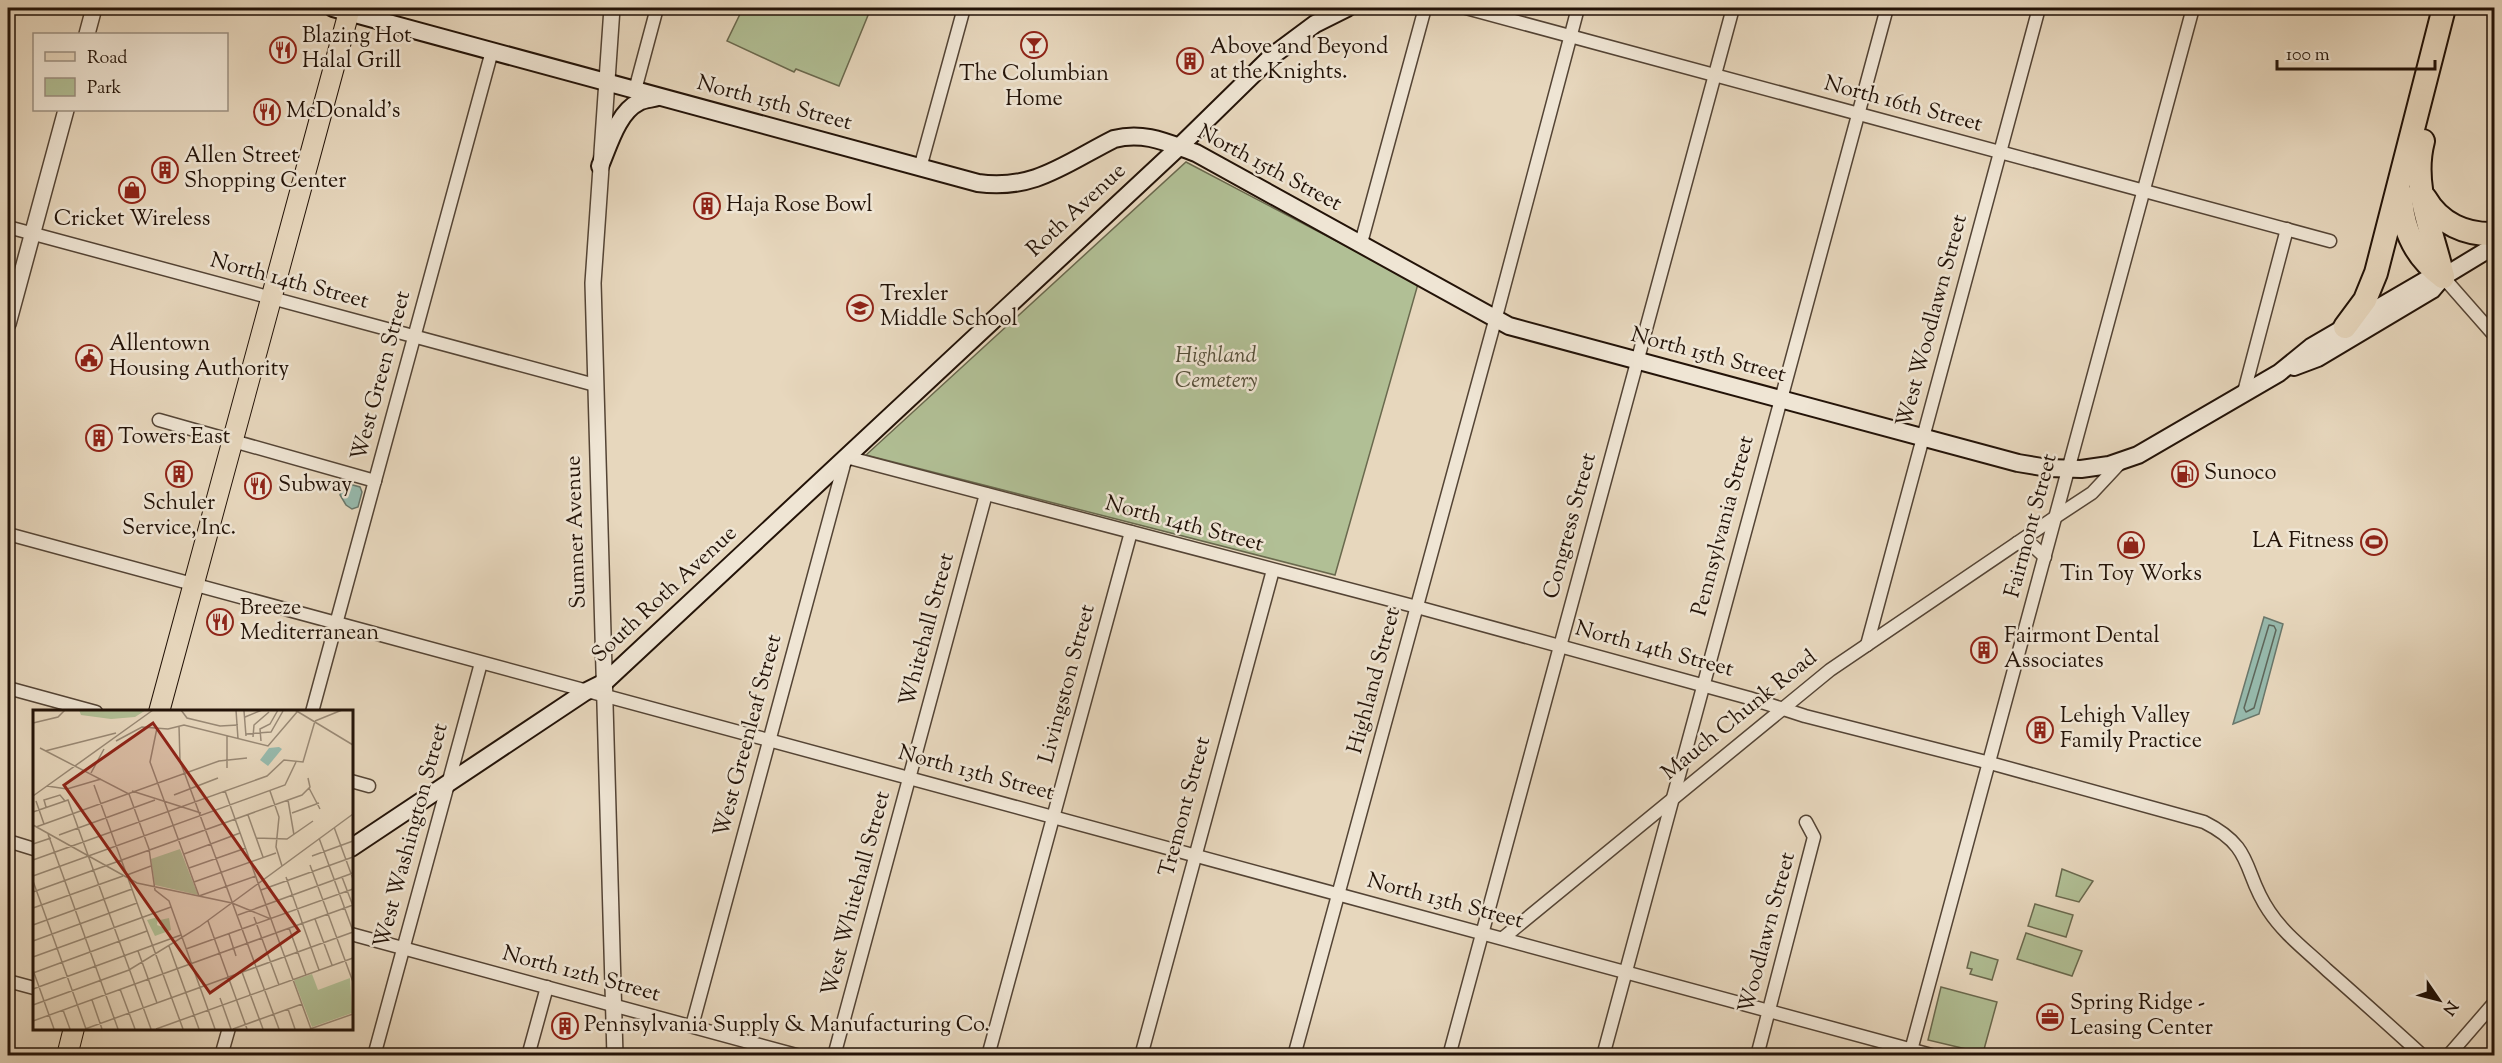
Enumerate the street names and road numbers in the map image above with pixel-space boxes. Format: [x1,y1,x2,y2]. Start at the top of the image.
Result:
street label: North 15th Street [693,68,856,140]
street label: North 16th Street [1820,68,1986,142]
street label: North 15th Street [1191,117,1347,221]
street label: Roth Avenue [1020,156,1134,266]
street label: West Woodlawn Street [1889,211,1977,431]
street label: North 14th Street [206,245,372,319]
street label: West Green Street [344,287,420,464]
street label: North 15th Street [1627,320,1790,392]
street label: Pennsylvania Street [1685,432,1764,620]
street label: Congress Street [1536,449,1606,603]
street label: Fairmont Street [1997,450,2067,602]
street label: Sumner Avenue [558,455,596,609]
street label: North 14th Street [1101,488,1267,562]
street label: South Roth Avenue [585,519,745,671]
street label: Whitehall Street [892,549,964,710]
street label: Livingston Street [1031,600,1105,767]
street label: Highland Street [1340,604,1410,758]
street label: North 14th Street [1571,613,1737,687]
street label: West Greenleaf Street [707,631,792,841]
street label: Mauch Chunk Road [1655,643,1825,789]
street label: West Washington Street [367,719,458,952]
street label: Tremont Street [1152,733,1220,881]
street label: North 13th Street [894,738,1058,810]
street label: West Whitehall Street [814,787,900,1000]
street label: Woodlawn Street [1731,848,1805,1017]
street label: North 13th Street [1363,866,1527,938]
street label: North 12th Street [498,939,664,1012]

